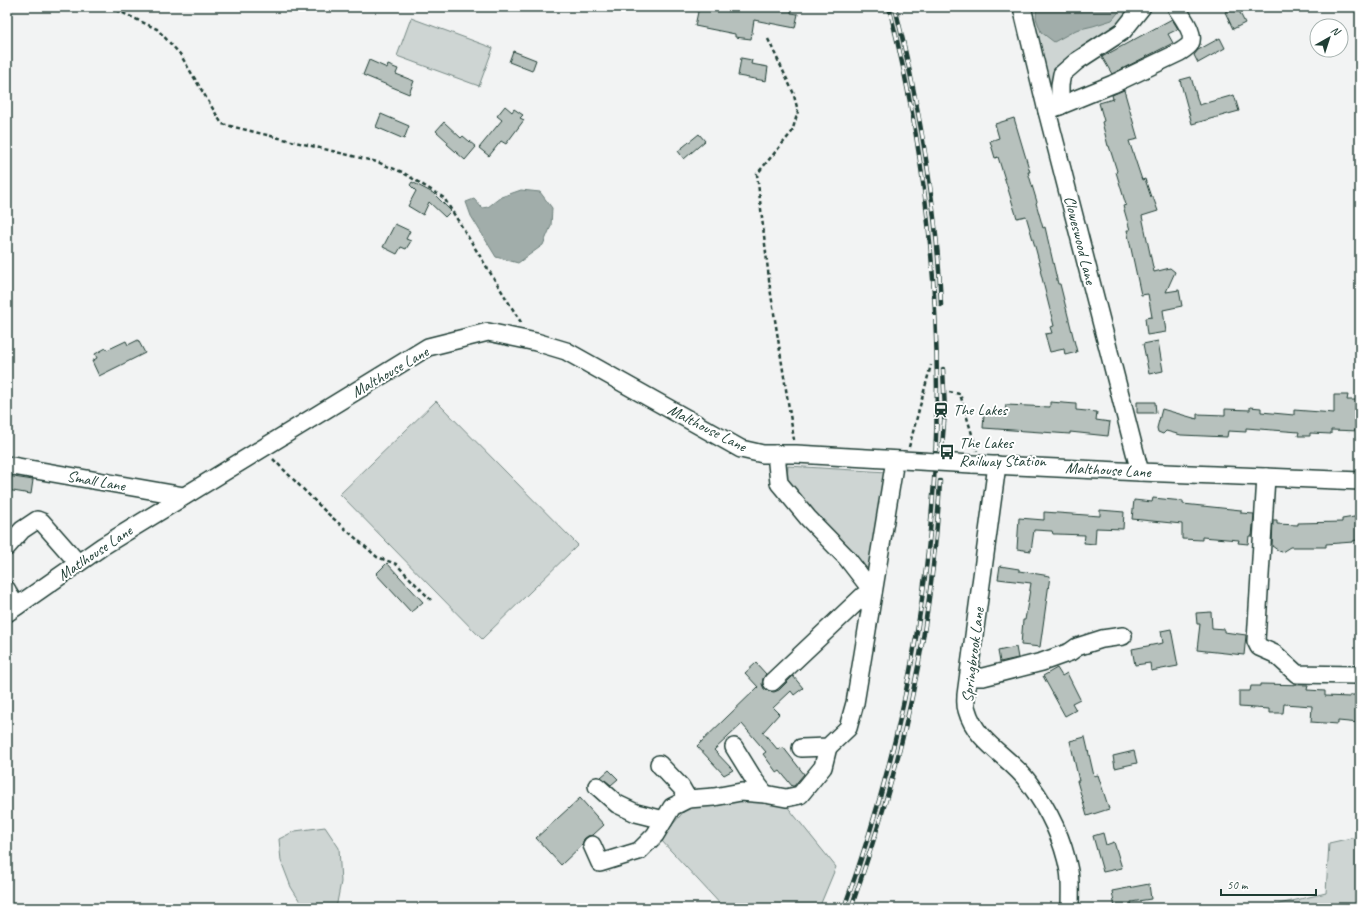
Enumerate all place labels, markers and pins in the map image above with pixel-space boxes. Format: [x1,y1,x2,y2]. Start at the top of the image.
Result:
place label: The Lakes [953,400,1008,420]
station icon: The Lakes [932,401,950,419]
place label: The Lakes Railway Station [959,433,1047,471]
bus stop icon: The Lakes Railway Station [938,443,956,461]

